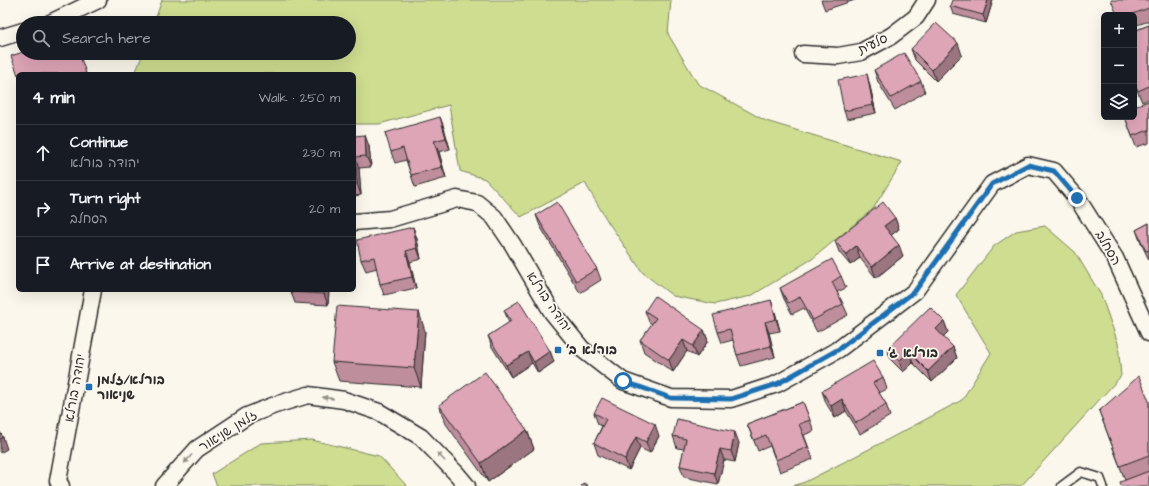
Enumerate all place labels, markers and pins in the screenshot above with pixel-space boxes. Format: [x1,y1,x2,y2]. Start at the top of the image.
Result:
place label: בורלא ב׳ [566,341,617,359]
place label: בורלא ג׳ [888,344,938,362]
marker: בורלא ב׳ [553,345,563,355]
marker: בורלא ג׳ [875,348,885,358]
place label: בורלא/זלמן שניאור [97,371,165,404]
marker: בורלא/זלמן שניאור [84,382,94,392]

